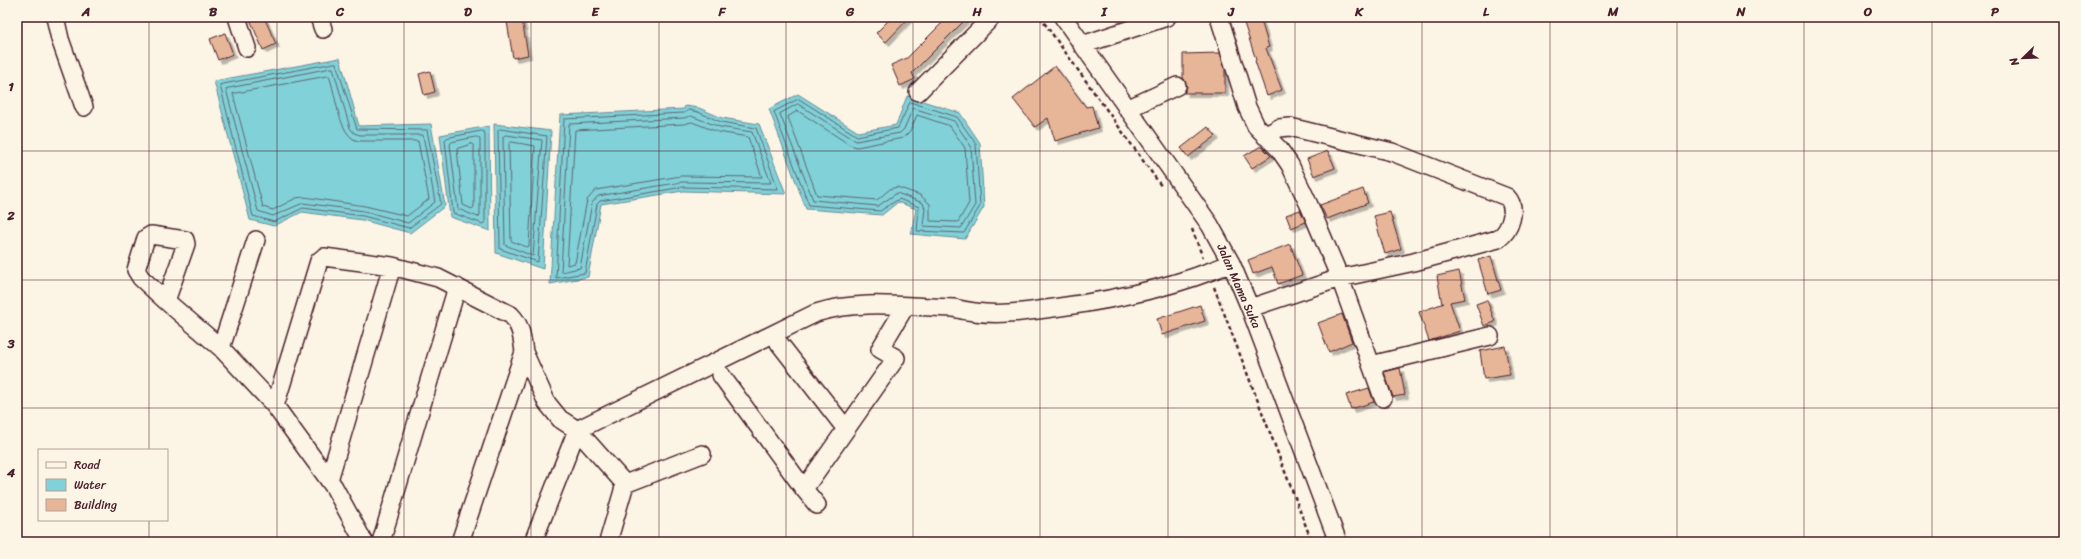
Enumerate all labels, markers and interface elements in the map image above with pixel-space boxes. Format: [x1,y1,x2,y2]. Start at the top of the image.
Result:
text: A [81,0,90,23]
text: B [209,0,218,23]
text: C [335,0,345,23]
text: D [464,0,472,23]
text: E [591,0,600,23]
text: F [717,0,726,23]
text: G [845,0,855,23]
text: H [971,0,982,23]
text: I [1100,0,1108,23]
text: J [1227,0,1235,23]
text: K [1354,0,1364,23]
text: L [1483,0,1490,23]
text: M [1607,0,1619,23]
text: N [1735,0,1746,23]
text: O [1863,0,1873,23]
text: P [1991,0,1999,23]
north arrow [2003,38,2043,78]
text: N [2004,54,2025,70]
text: 1 [8,75,14,98]
text: 2 [6,204,15,227]
street label: Jalan Mama Suka [1210,239,1267,332]
text: 3 [6,332,15,355]
legend [38,449,168,521]
text: Road [74,454,101,476]
text: 4 [6,461,16,484]
text: Water [74,474,107,496]
text: Building [74,494,117,516]

